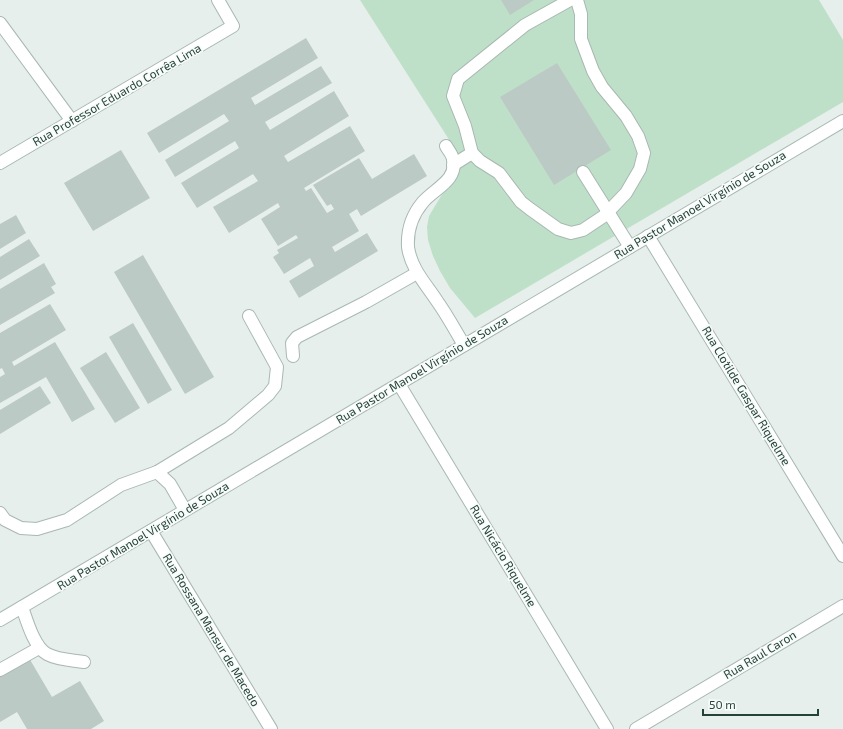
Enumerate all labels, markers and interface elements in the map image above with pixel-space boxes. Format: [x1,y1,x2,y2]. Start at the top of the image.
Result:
street label: Rua Professor Eduardo Corrêa Lima [30,40,203,148]
street label: Rua Pastor Manoel Virgínio de Souza [611,147,788,261]
street label: Rua Pastor Manoel Virgínio de Souza [333,312,510,426]
street label: Rua Clotilde Gaspar Riquelme [700,323,794,468]
street label: Rua Pastor Manoel Virgínio de Souza [54,478,231,592]
street label: Rua Nicácio Riquelme [468,502,540,609]
street label: Rua Rossana Mansur de Macedo [161,550,263,709]
street label: Rua Raul Caron [721,627,798,681]
scale bar [703,691,818,717]
text: 50 m [709,697,736,711]

